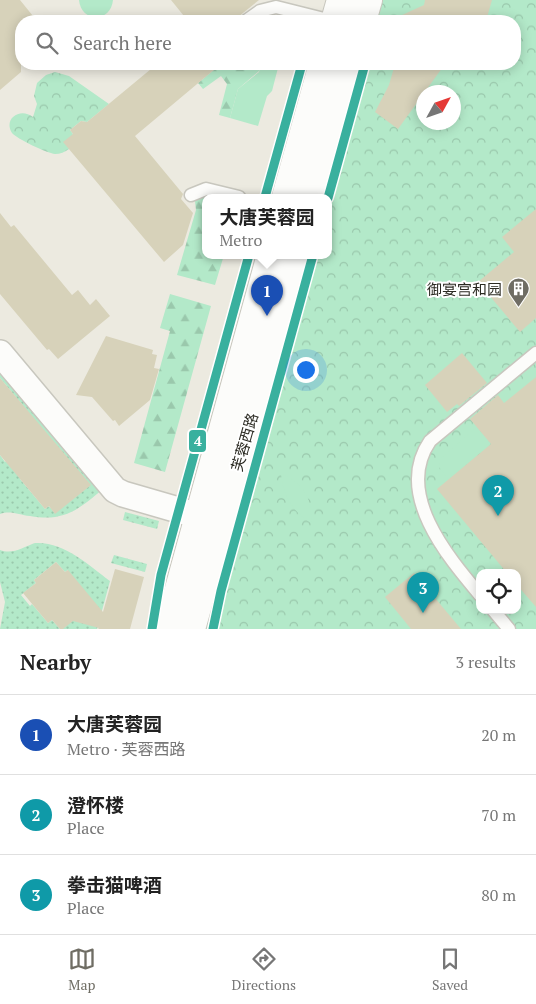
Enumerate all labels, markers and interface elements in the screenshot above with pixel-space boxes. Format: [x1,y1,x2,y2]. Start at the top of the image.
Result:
search box [15,15,521,70]
icon: search [33,29,61,57]
text: Search here [73,30,172,55]
north arrow [416,85,461,130]
popup [202,194,332,259]
text: 大唐芙蓉园 [219,204,315,229]
text: Metro [219,229,262,251]
pin: 1 [251,275,283,316]
building icon: 御宴宫和园 [506,277,530,308]
place label: 御宴宫和园 [427,279,502,299]
your location [293,357,319,383]
street label: 芙蓉西路 [226,410,262,474]
line badge: 4 [188,429,207,453]
text: 4 [194,431,202,450]
pin: 2 [482,475,514,516]
map controls [476,569,521,614]
button: locate [476,569,521,614]
pin: 3 [407,572,439,613]
text: Nearby [20,648,91,676]
text: 3 results [456,651,516,673]
text: 大唐芙蓉园 [67,711,162,736]
text: 1 [31,724,41,746]
text: 20 m [481,724,516,746]
text: Metro · 芙蓉西路 [67,738,185,760]
text: 澄怀楼 [67,792,124,817]
text: 2 [31,804,41,826]
text: 70 m [481,804,516,826]
text: Place [67,817,105,839]
text: 拳击猫啤酒 [67,872,162,897]
text: 3 [31,884,41,906]
text: 80 m [481,884,516,906]
text: Place [67,897,105,919]
tab: Map [68,945,96,994]
tab: Directions [232,945,296,994]
tab: Saved [432,945,468,994]

